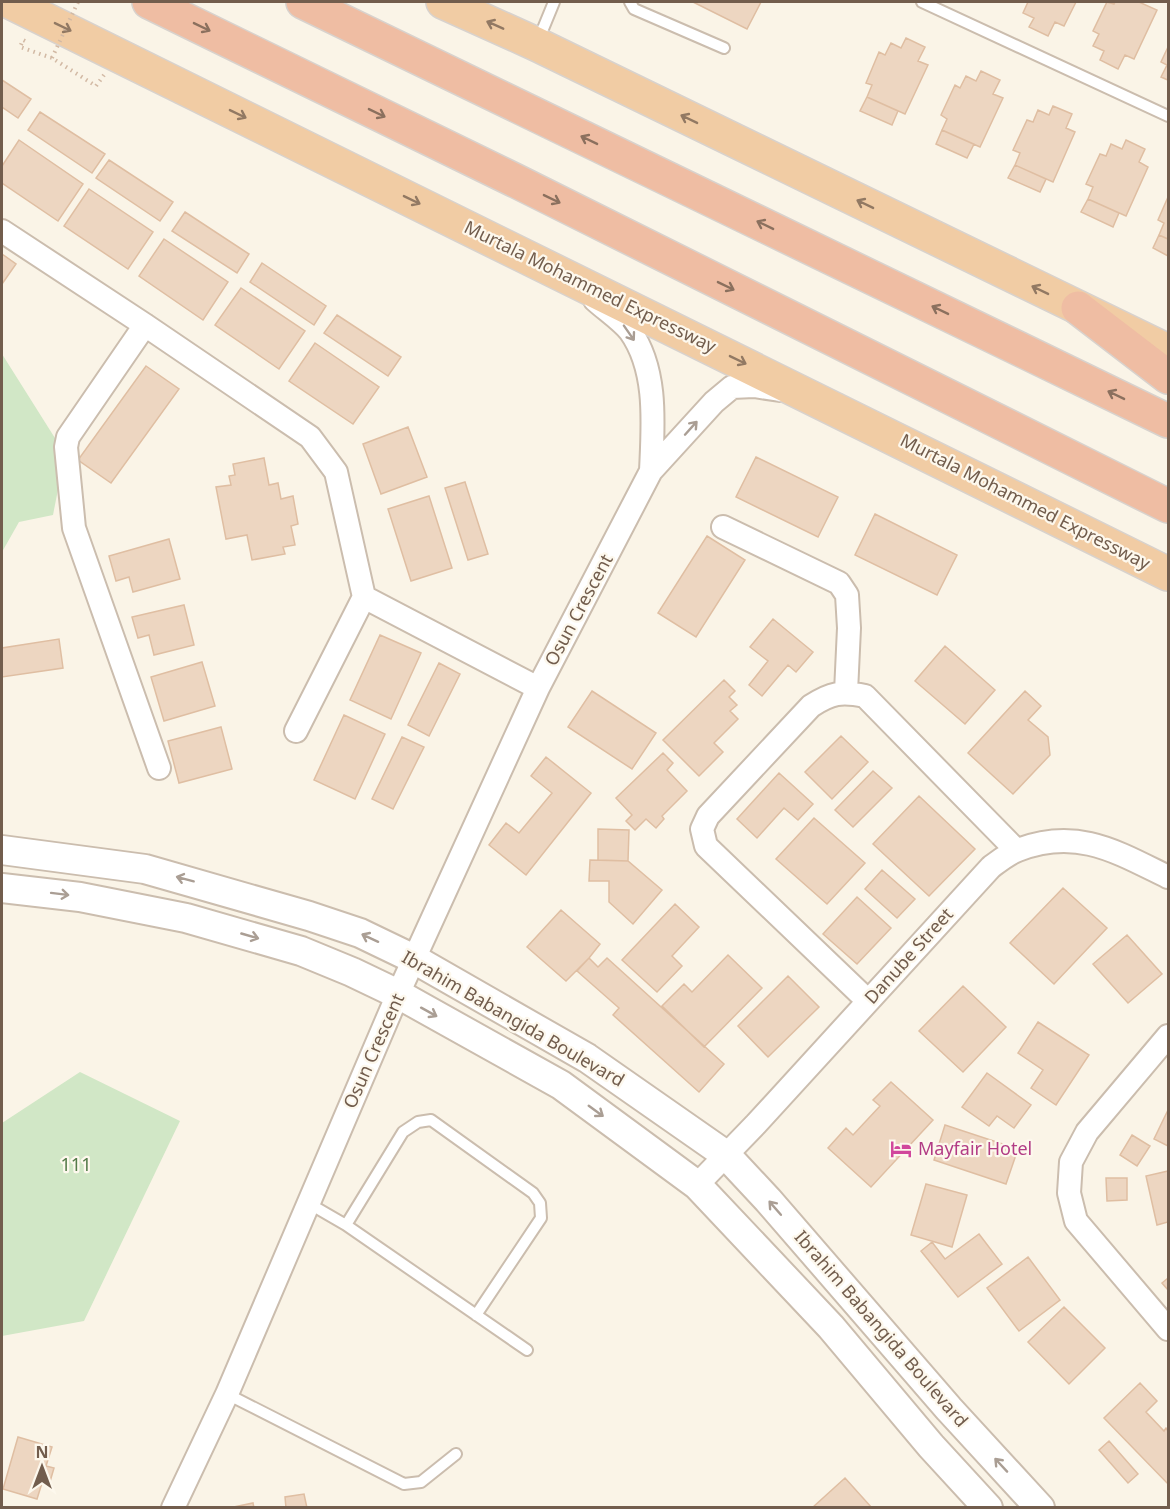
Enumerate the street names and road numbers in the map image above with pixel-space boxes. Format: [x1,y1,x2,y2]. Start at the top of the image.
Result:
street label: Murtala Mohammed Expressway [461,215,721,358]
street label: Murtala Mohammed Expressway [896,427,1155,575]
street label: Osun Crescent [539,549,618,670]
street label: Danube Street [859,902,958,1009]
street label: Ibrahim Babangida Boulevard [398,945,629,1092]
street label: Osun Crescent [337,989,409,1112]
street label: Ibrahim Babangida Boulevard [790,1225,974,1432]

